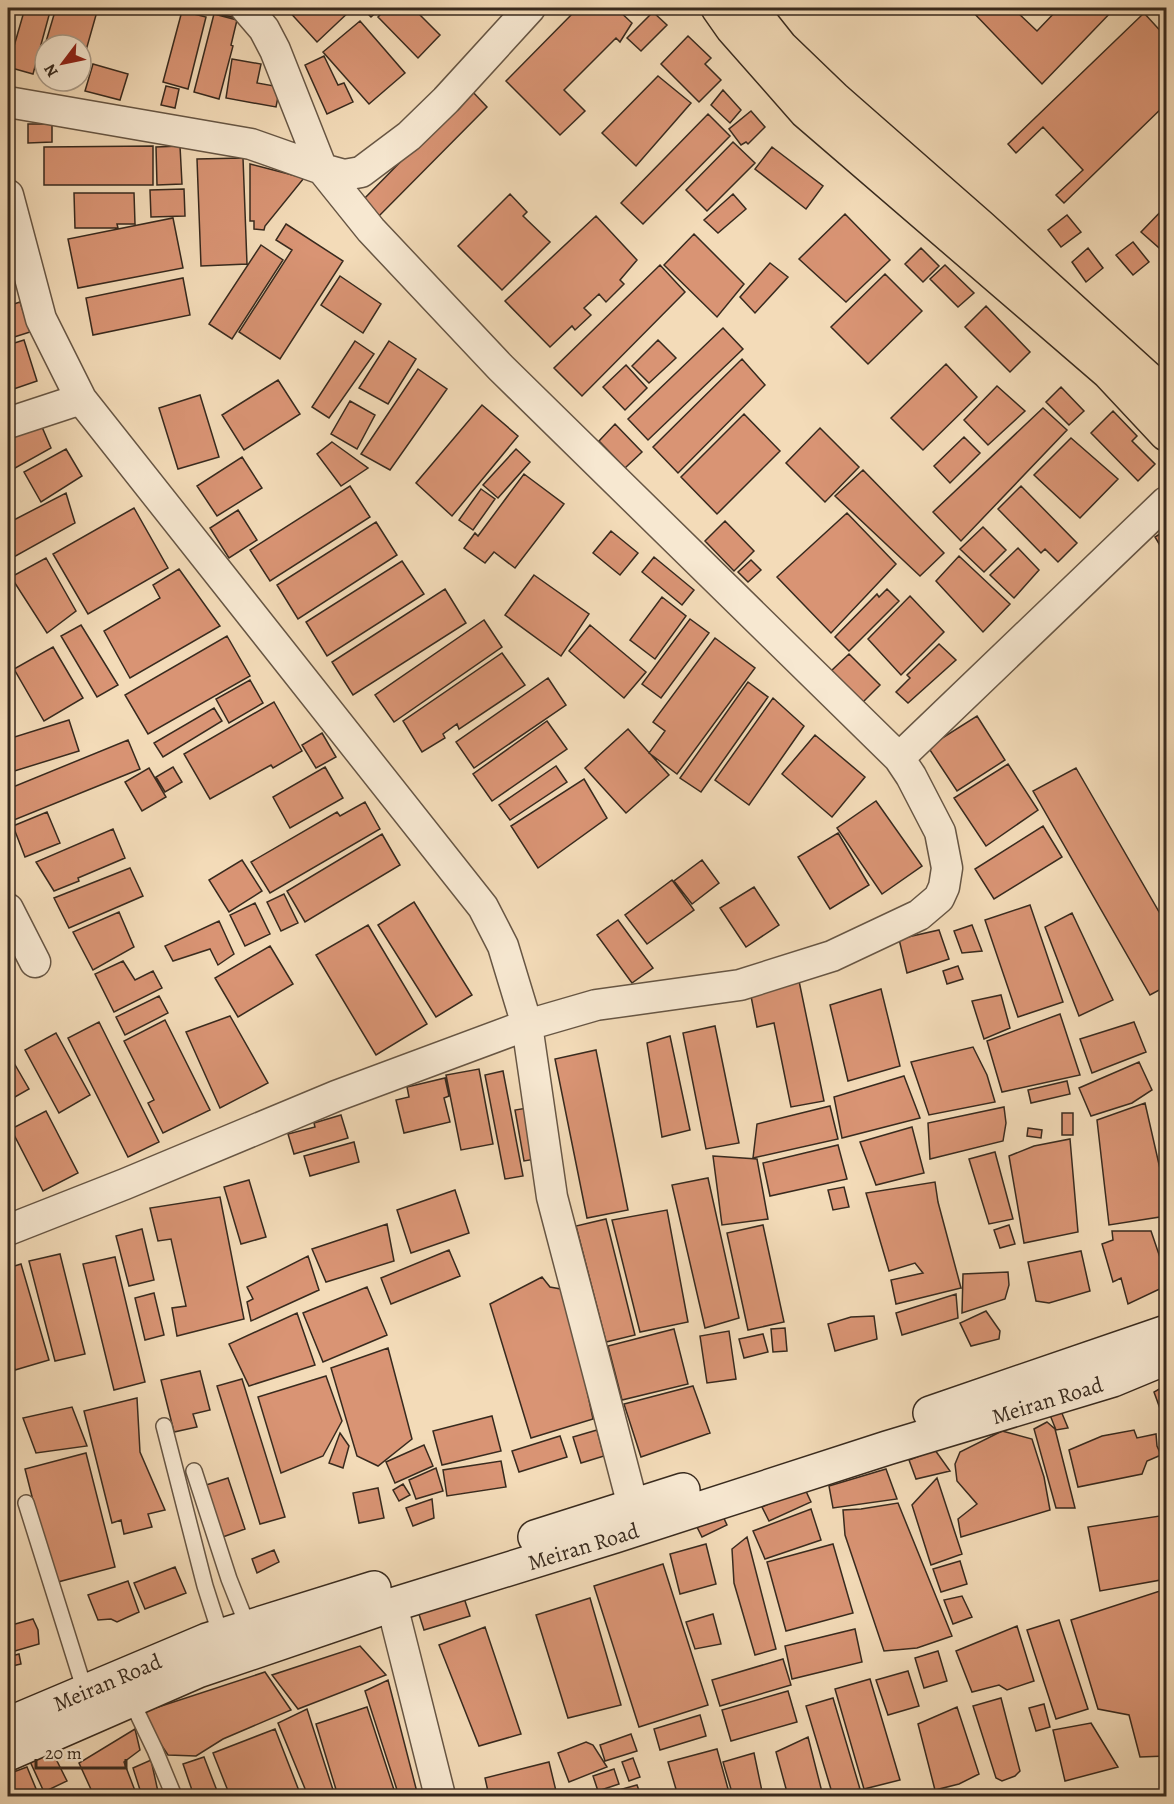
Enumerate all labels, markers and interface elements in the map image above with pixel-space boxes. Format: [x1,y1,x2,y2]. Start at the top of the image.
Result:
north arrow [33,33,93,93]
text: N [39,59,64,81]
street label: Meiran Road [988,1370,1107,1432]
street label: Meiran Road [524,1516,643,1578]
street label: Meiran Road [49,1647,166,1719]
scale bar [36,1732,126,1770]
text: 20 m [45,1741,82,1765]

